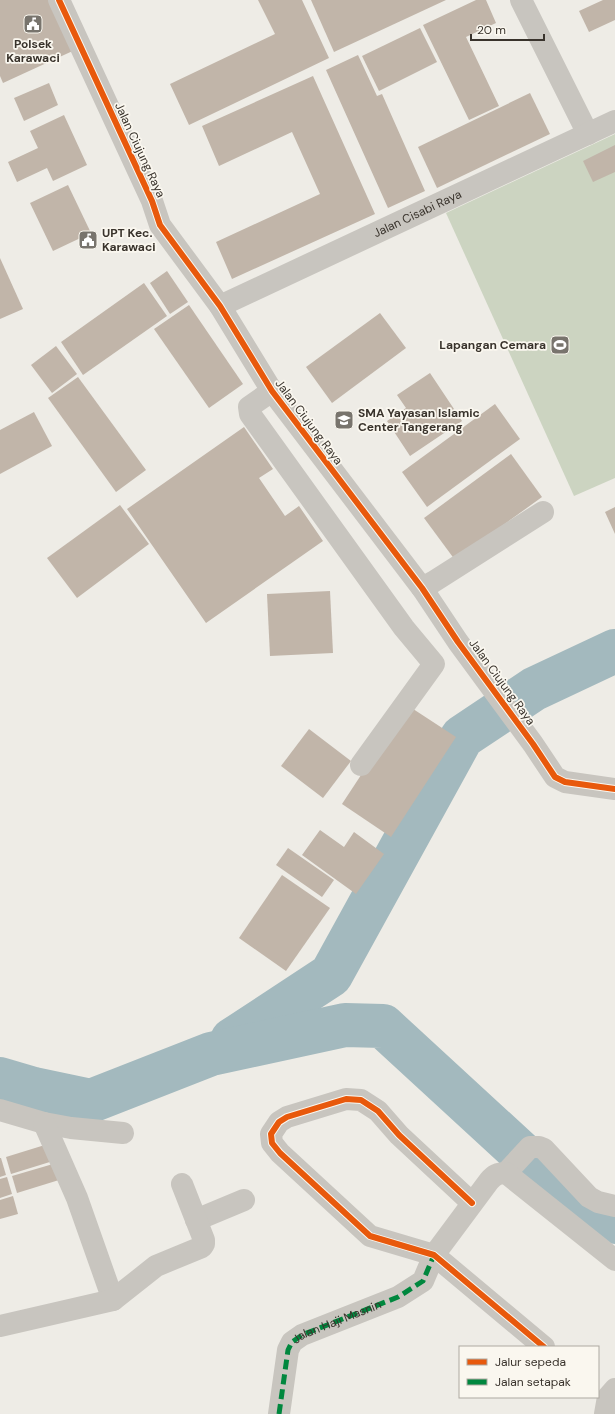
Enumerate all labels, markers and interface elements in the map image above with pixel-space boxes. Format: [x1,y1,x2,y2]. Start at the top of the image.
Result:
public building icon: Polsek Karawaci [22,13,44,35]
scale bar [471,16,544,42]
text: 20 m [477,22,506,38]
place label: Polsek Karawaci [6,36,60,66]
street label: Jalan Ciujung Raya [111,100,169,200]
street label: Jalan Cisabi Raya [371,186,464,241]
place label: UPT Kec. Karawaci [102,225,155,255]
public building icon: UPT Kec. Karawaci [77,229,99,251]
sports icon: Lapangan Cemara [549,334,571,356]
place label: Lapangan Cemara [439,337,546,353]
street label: Jalan Ciujung Raya [272,376,346,468]
place label: SMA Yayasan Islamic Center Tangerang [358,405,480,435]
school or university icon: SMA Yayasan Islamic Center Tangerang [333,409,355,431]
street label: Jalan Ciujung Raya [465,636,539,728]
street label: Jalan Haji Masnin [289,1296,384,1347]
legend [459,1346,599,1398]
text: Jalur sepeda [495,1354,566,1370]
text: Jalan setapak [495,1374,571,1390]

